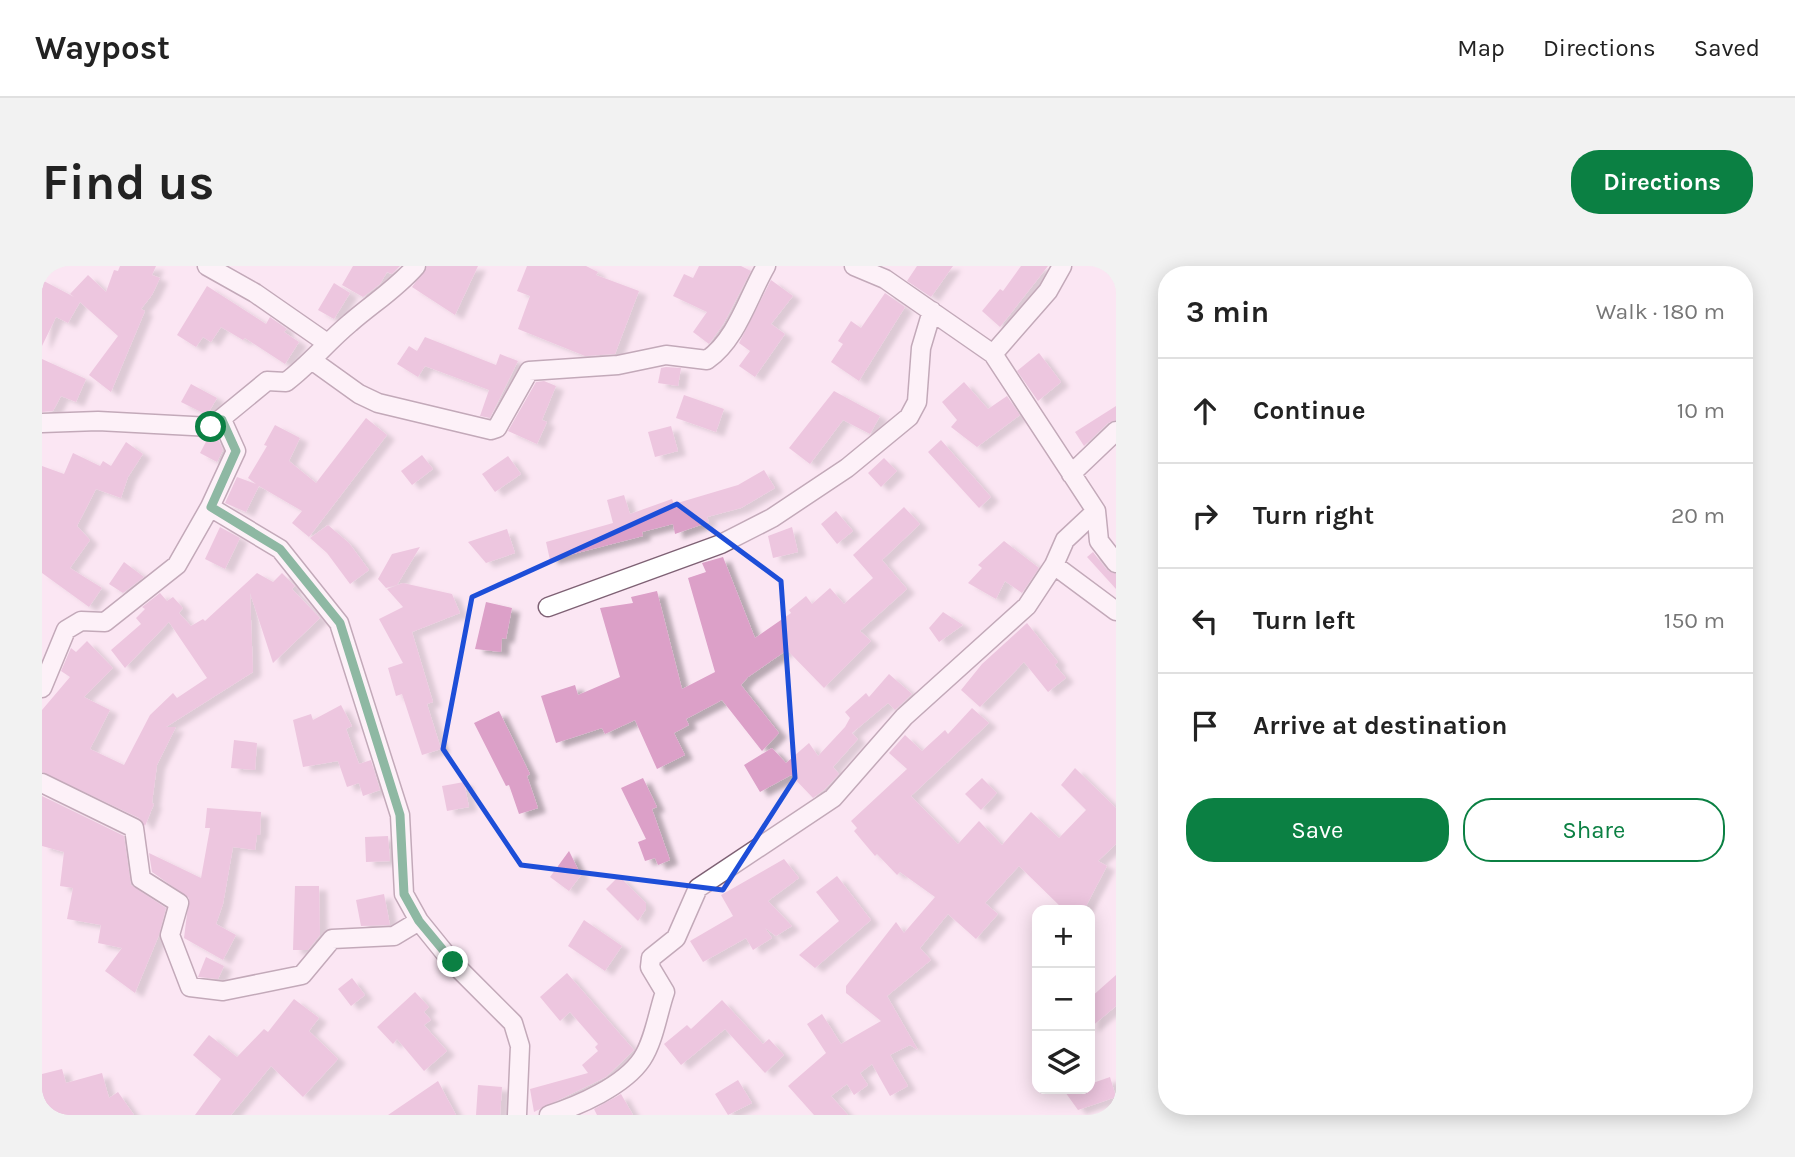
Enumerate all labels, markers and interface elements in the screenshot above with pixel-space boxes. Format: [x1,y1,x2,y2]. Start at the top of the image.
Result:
text: Waypost [35,29,170,67]
text: Map [1457,34,1505,62]
text: Directions [1543,34,1656,62]
text: Saved [1694,34,1760,62]
button: Directions [1571,150,1753,214]
text: Find us [42,154,214,211]
text: 3 min [1186,294,1269,330]
text: Walk · 180 m [1596,298,1725,325]
icon: ahead [1186,392,1224,430]
text: Continue [1253,395,1365,426]
text: 10 m [1677,397,1725,424]
route start [195,411,226,442]
icon: right [1186,497,1224,535]
text: Turn right [1253,500,1374,531]
text: 20 m [1671,502,1725,529]
icon: left [1186,602,1224,640]
text: Turn left [1253,605,1355,636]
text: 150 m [1664,607,1725,634]
icon: arrive [1186,707,1224,745]
text: Arrive at destination [1253,710,1507,741]
button: Save [1186,798,1449,862]
button: Share [1463,798,1725,862]
map controls [1032,905,1095,1094]
button: + [1032,905,1095,968]
route end [437,946,468,977]
button: − [1032,968,1095,1031]
button: layers [1032,1031,1095,1094]

